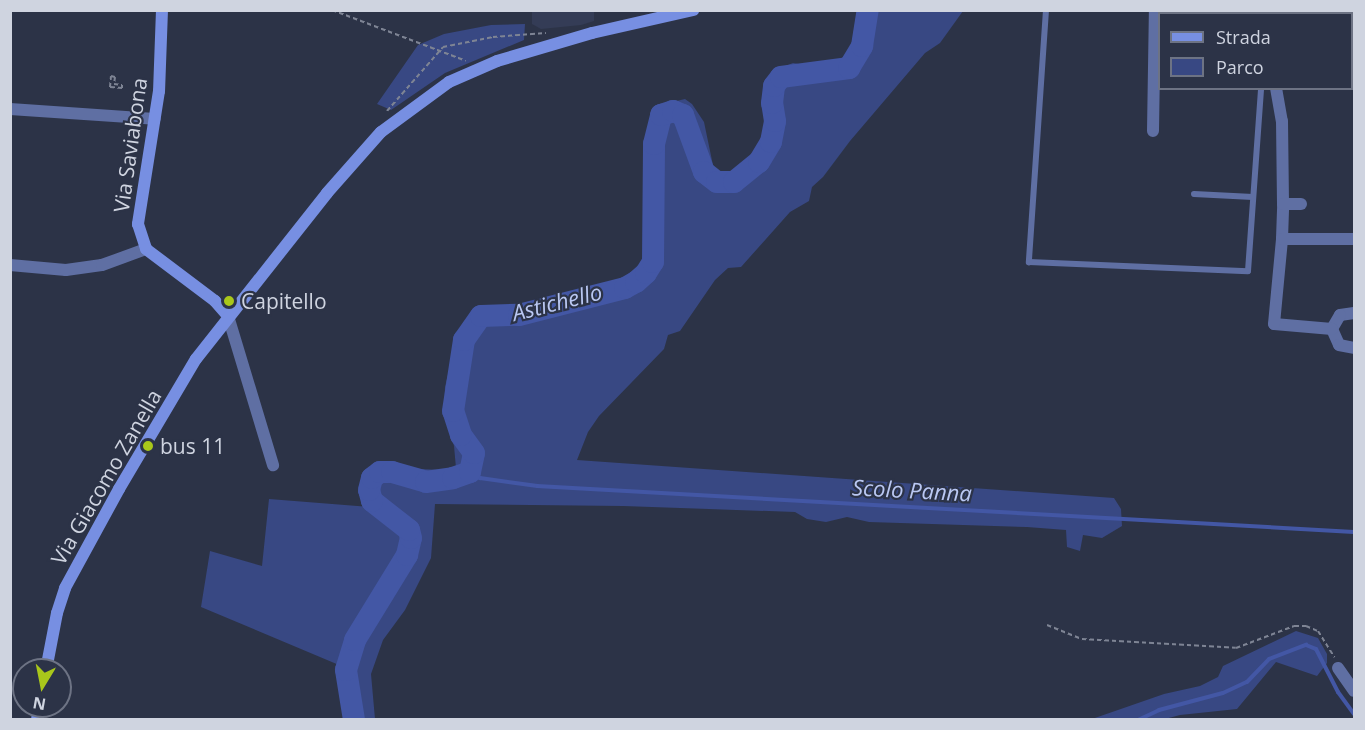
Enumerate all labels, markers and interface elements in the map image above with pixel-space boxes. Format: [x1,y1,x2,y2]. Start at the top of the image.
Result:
legend [1158,12,1353,90]
text: Strada [1216,25,1271,49]
text: Parco [1216,55,1264,79]
street label: Via Saviabona [108,76,152,214]
water label: Astichello [509,278,605,326]
place label: Capitello [241,288,327,314]
marker: Capitello [222,294,236,308]
street label: Via Giacomo Zanella [46,385,166,569]
place label: bus 11 [160,433,225,459]
marker: bus 11 [141,439,155,453]
water label: Scolo Panna [852,474,972,506]
north arrow [12,658,72,718]
text: N [31,692,48,716]

